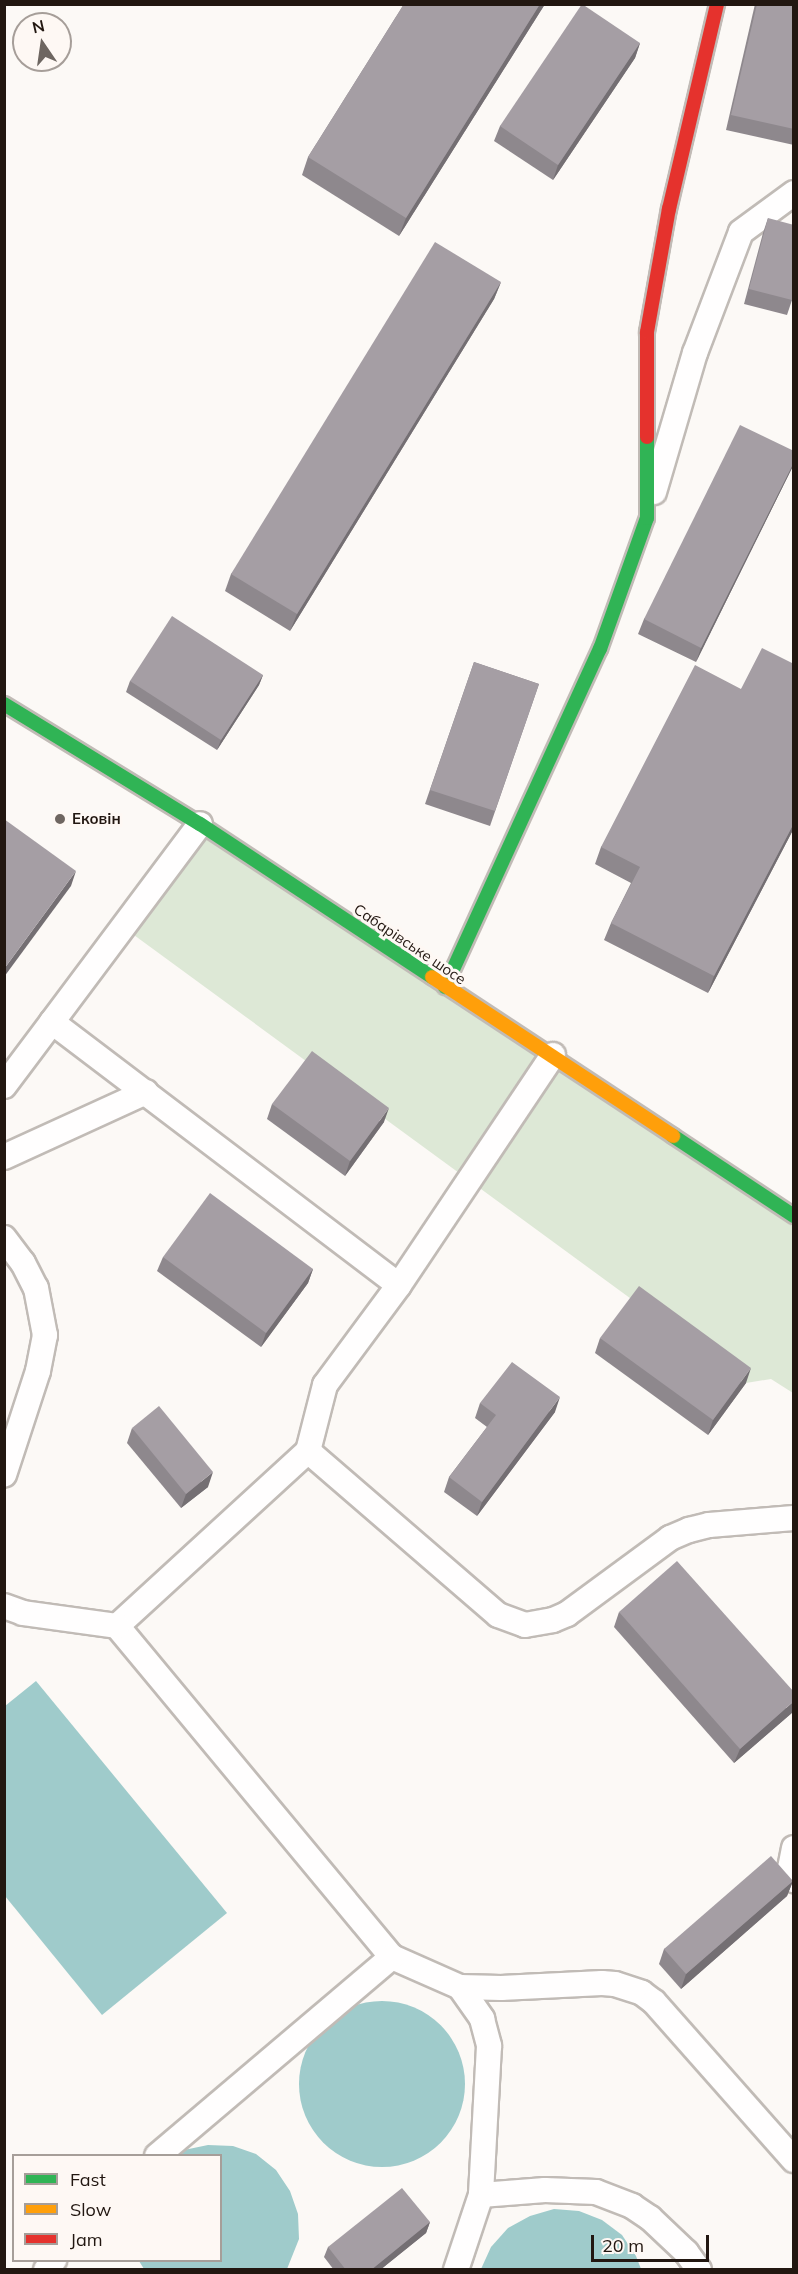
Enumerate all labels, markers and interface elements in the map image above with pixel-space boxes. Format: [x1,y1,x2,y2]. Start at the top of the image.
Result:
north arrow [12,12,72,72]
text: N [30,15,47,38]
place label: Ековін [72,810,121,828]
marker: Ековін [53,812,67,826]
street label: Сабарівське шосе [351,900,469,988]
legend [12,2154,222,2262]
text: Fast [70,2168,106,2191]
text: Slow [70,2198,111,2221]
scale bar [594,2223,712,2261]
text: Jam [70,2228,103,2251]
text: 20 m [602,2234,644,2257]

